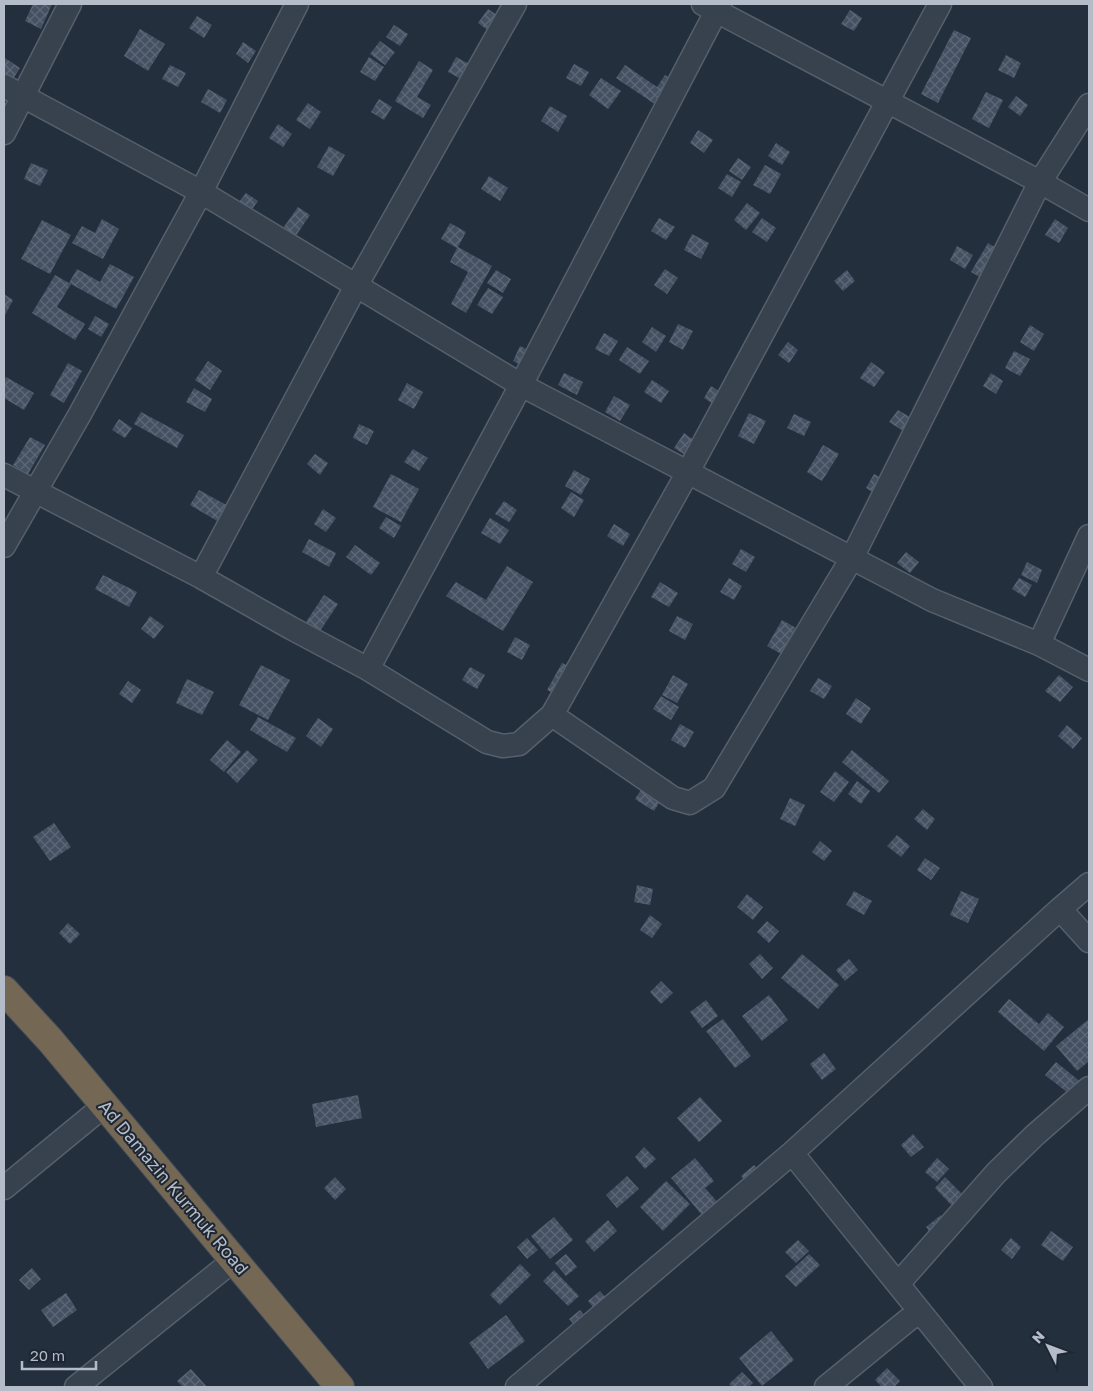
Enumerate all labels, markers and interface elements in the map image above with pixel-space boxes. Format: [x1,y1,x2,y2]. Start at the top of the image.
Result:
street label: Ad Damazin Kurmuk Road [94,1095,254,1279]
north arrow [1023,1321,1073,1371]
text: N [1028,1327,1048,1347]
scale bar [22,1338,96,1370]
text: 20 m [30,1346,65,1364]

